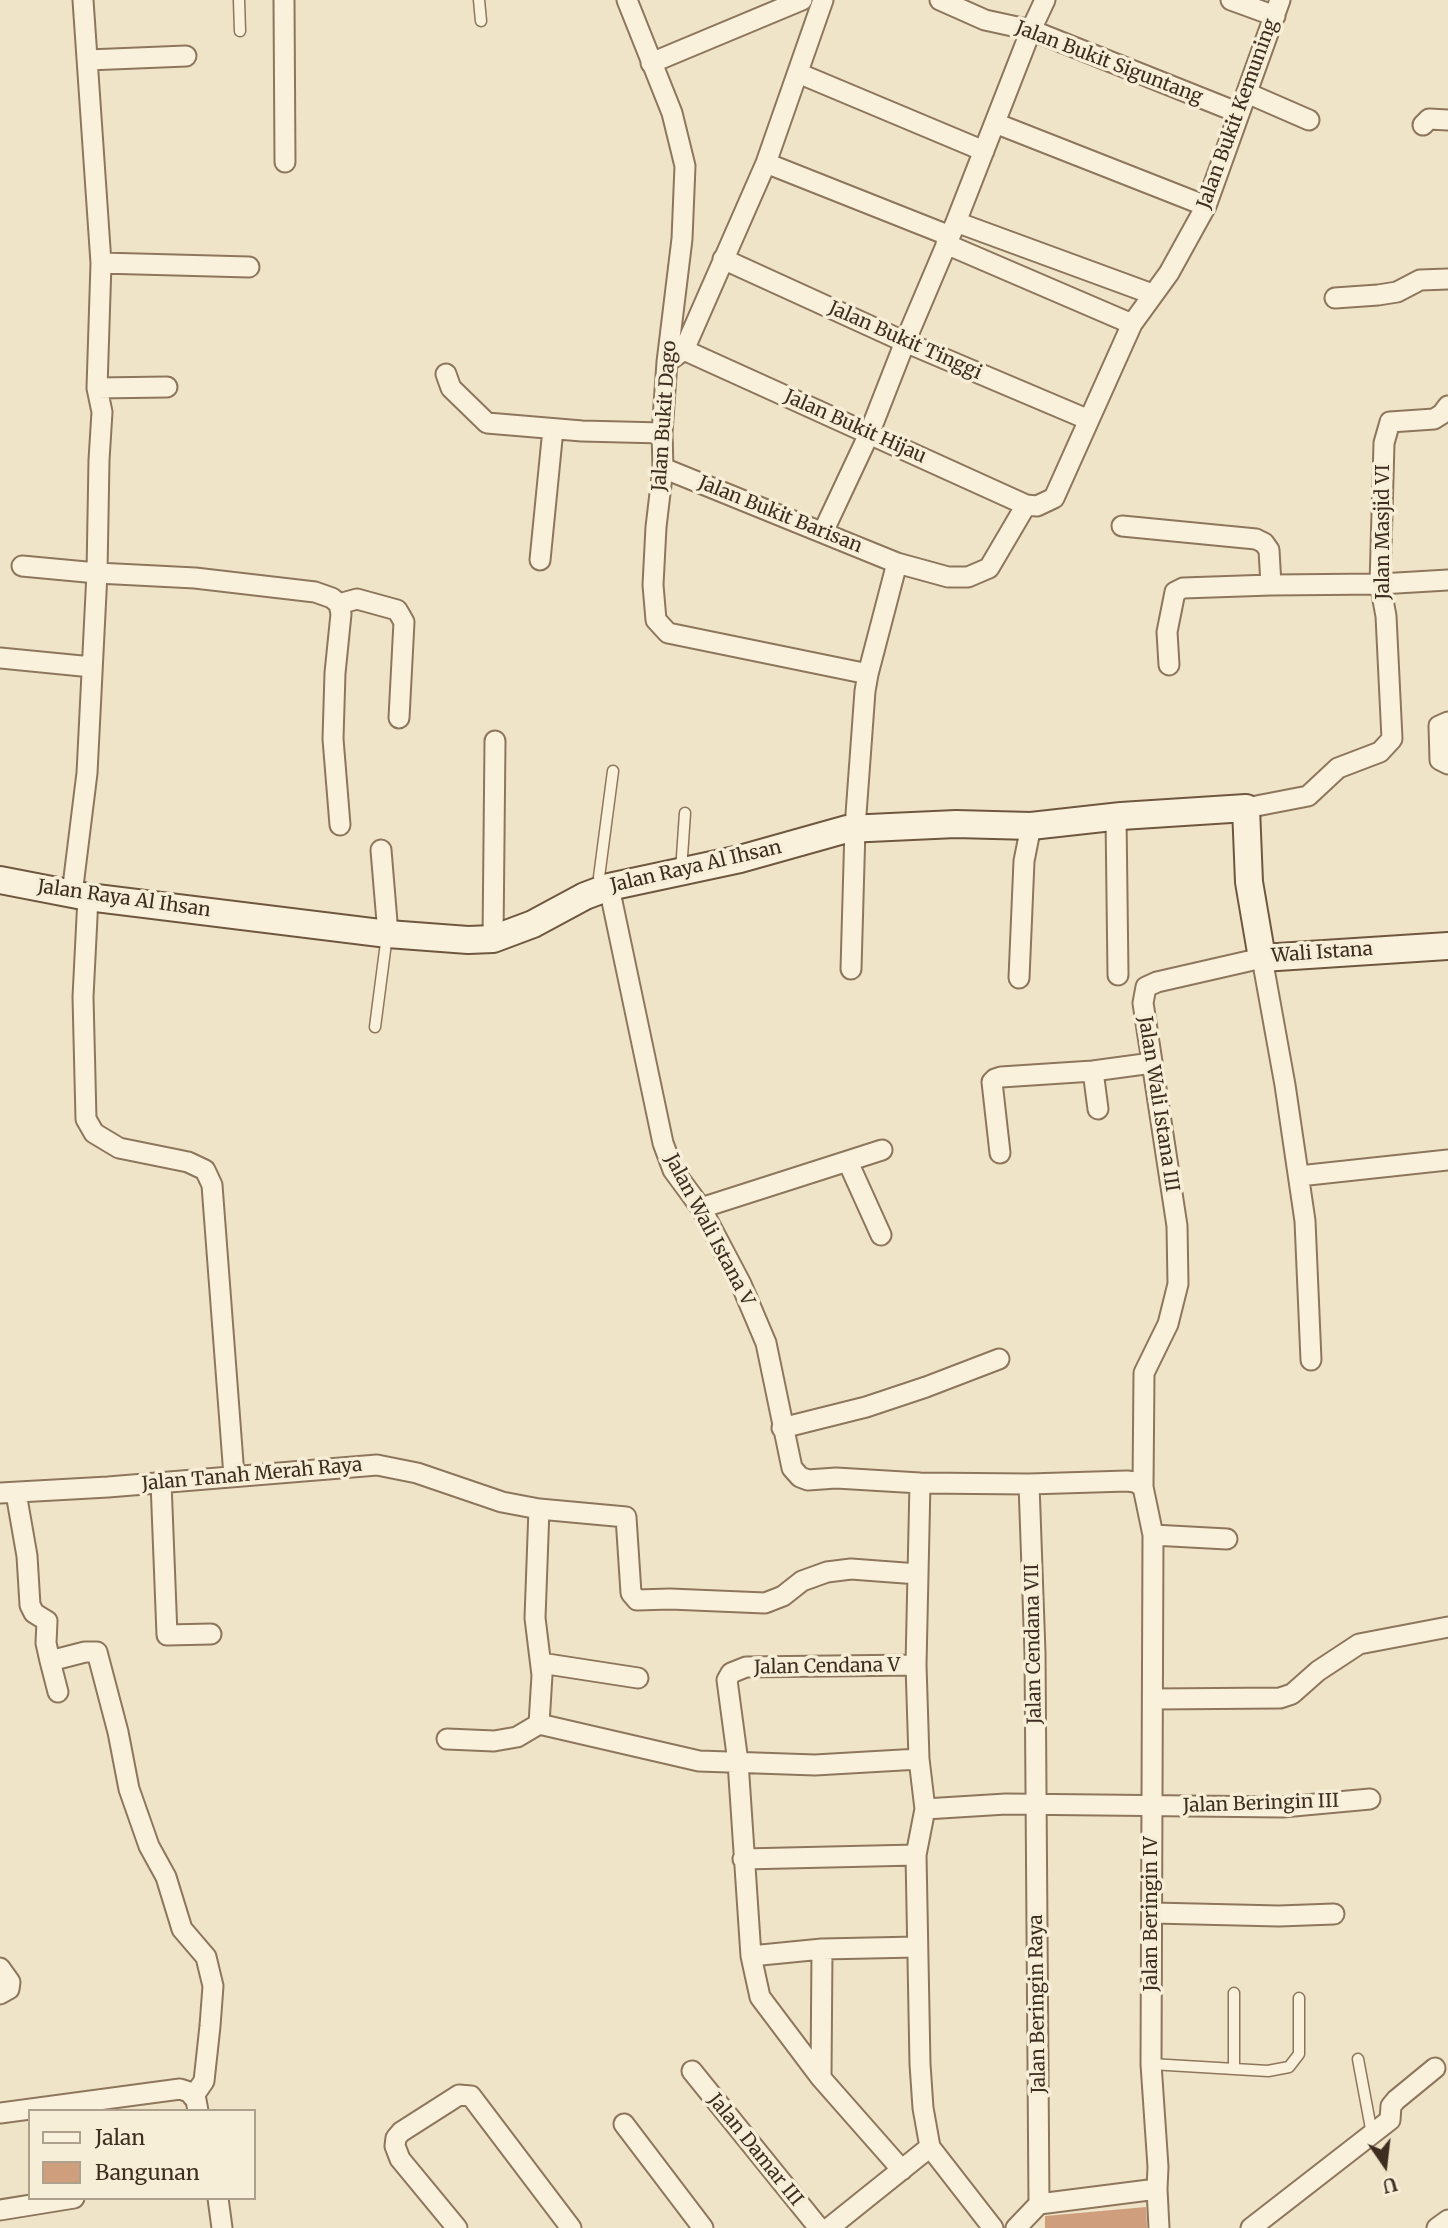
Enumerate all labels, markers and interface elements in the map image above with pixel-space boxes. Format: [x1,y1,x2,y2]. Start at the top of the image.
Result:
street label: Jalan Bukit Kemuning [1193,16,1283,212]
street label: Jalan Bukit Siguntang [1012,17,1206,109]
street label: Jalan Bukit Tinggi [825,297,985,385]
street label: Jalan Bukit Dago [648,340,682,492]
street label: Jalan Bukit Hijau [781,385,929,469]
street label: Jalan Masjid VI [1373,464,1395,600]
street label: Jalan Bukit Barisan [695,472,865,558]
street label: Jalan Raya Al Ihsan [608,836,784,898]
street label: Jalan Raya Al Ihsan [36,876,212,922]
street label: Wali Istana [1270,938,1374,968]
street label: Jalan Wali Istana III [1133,1015,1183,1193]
street label: Jalan Wali Istana V [659,1150,759,1310]
street label: Jalan Tanah Merah Raya [141,1454,363,1496]
street label: Jalan Cendana VII [1021,1563,1047,1725]
street label: Jalan Cendana V [754,1654,900,1680]
street label: Jalan Beringin III [1182,1790,1340,1818]
street label: Jalan Beringin IV [1141,1836,1163,1992]
street label: Jalan Beringin Raya [1025,1914,1051,2094]
street label: Jalan Damar III [703,2089,807,2211]
legend [28,2109,256,2200]
text: Jalan [95,2124,145,2151]
north arrow [1350,2130,1420,2200]
text: Bangunan [95,2159,200,2186]
text: U [1380,2172,1400,2199]

